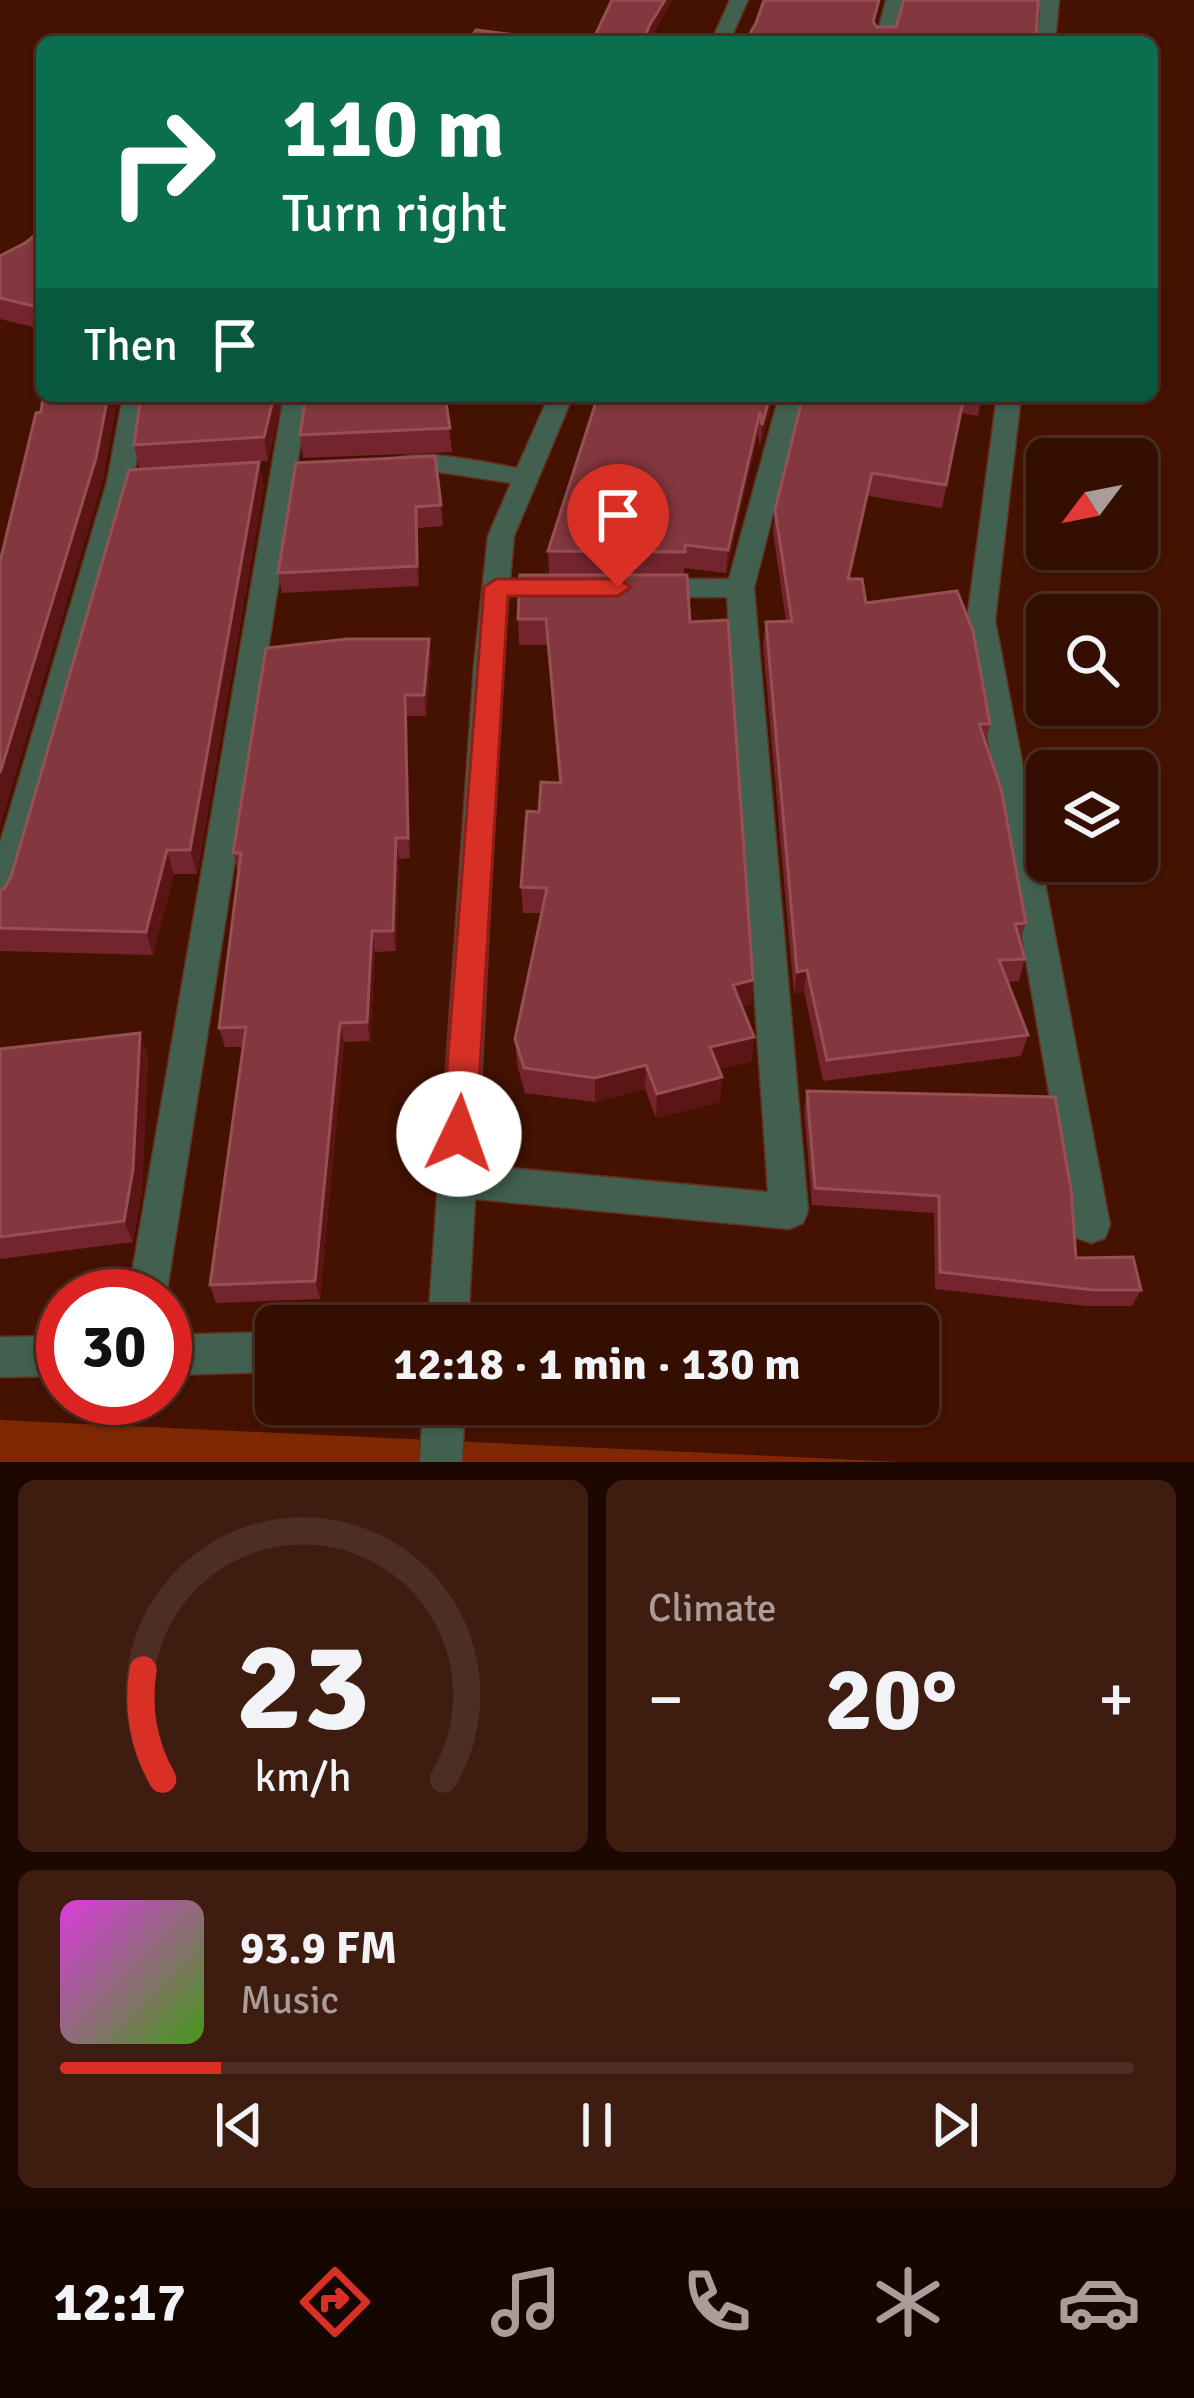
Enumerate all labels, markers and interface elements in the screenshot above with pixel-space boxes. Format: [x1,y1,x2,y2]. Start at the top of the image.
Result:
text: 110 m [282,77,504,181]
icon: right [84,84,240,240]
text: Turn right [282,180,507,247]
icon: arrive [202,312,268,378]
text: Then [84,318,178,373]
north arrow [1026,438,1158,570]
map controls [1026,438,1158,882]
pin [567,464,669,587]
icon: arrive [585,482,651,548]
button: search [1026,594,1158,726]
button: layers [1026,750,1158,882]
position arrow [396,1071,522,1197]
speed limit sign: 30 [36,1269,192,1425]
text: 12:18 · 1 min · 130 m [393,1337,801,1392]
text: Climate [648,1584,777,1632]
text: 23 [236,1611,370,1764]
text: 20° [824,1644,958,1755]
text: − [648,1659,684,1740]
text: + [1098,1659,1134,1740]
text: km/h [254,1751,352,1804]
text: 93.9 FM [240,1921,397,1976]
text: Music [240,1976,339,2024]
icon: previous [206,2092,272,2158]
icon: pause [564,2092,630,2158]
icon: next [922,2092,988,2158]
icon: directions [293,2260,377,2344]
icon: music [484,2260,568,2344]
icon: phone [675,2260,759,2344]
icon: climate [866,2260,950,2344]
icon: car [1057,2260,1141,2344]
text: 12:17 [53,2269,186,2336]

